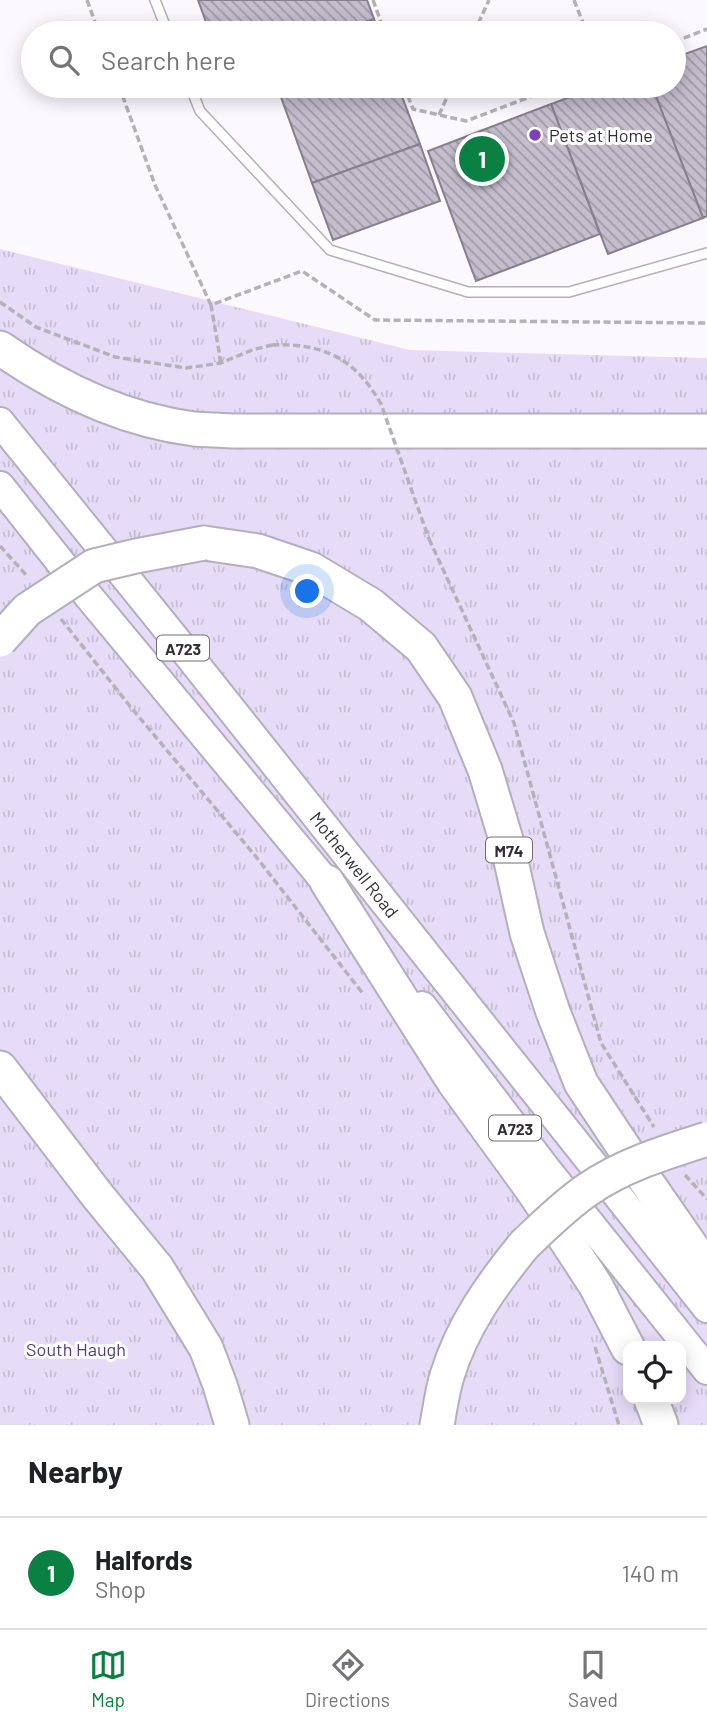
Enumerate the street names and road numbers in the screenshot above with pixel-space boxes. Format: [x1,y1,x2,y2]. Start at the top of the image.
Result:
road number: A723 [157,636,209,660]
street label: Motherwell Road [306,807,403,922]
road number: M74 [486,838,532,862]
road number: A723 [489,1116,541,1140]

